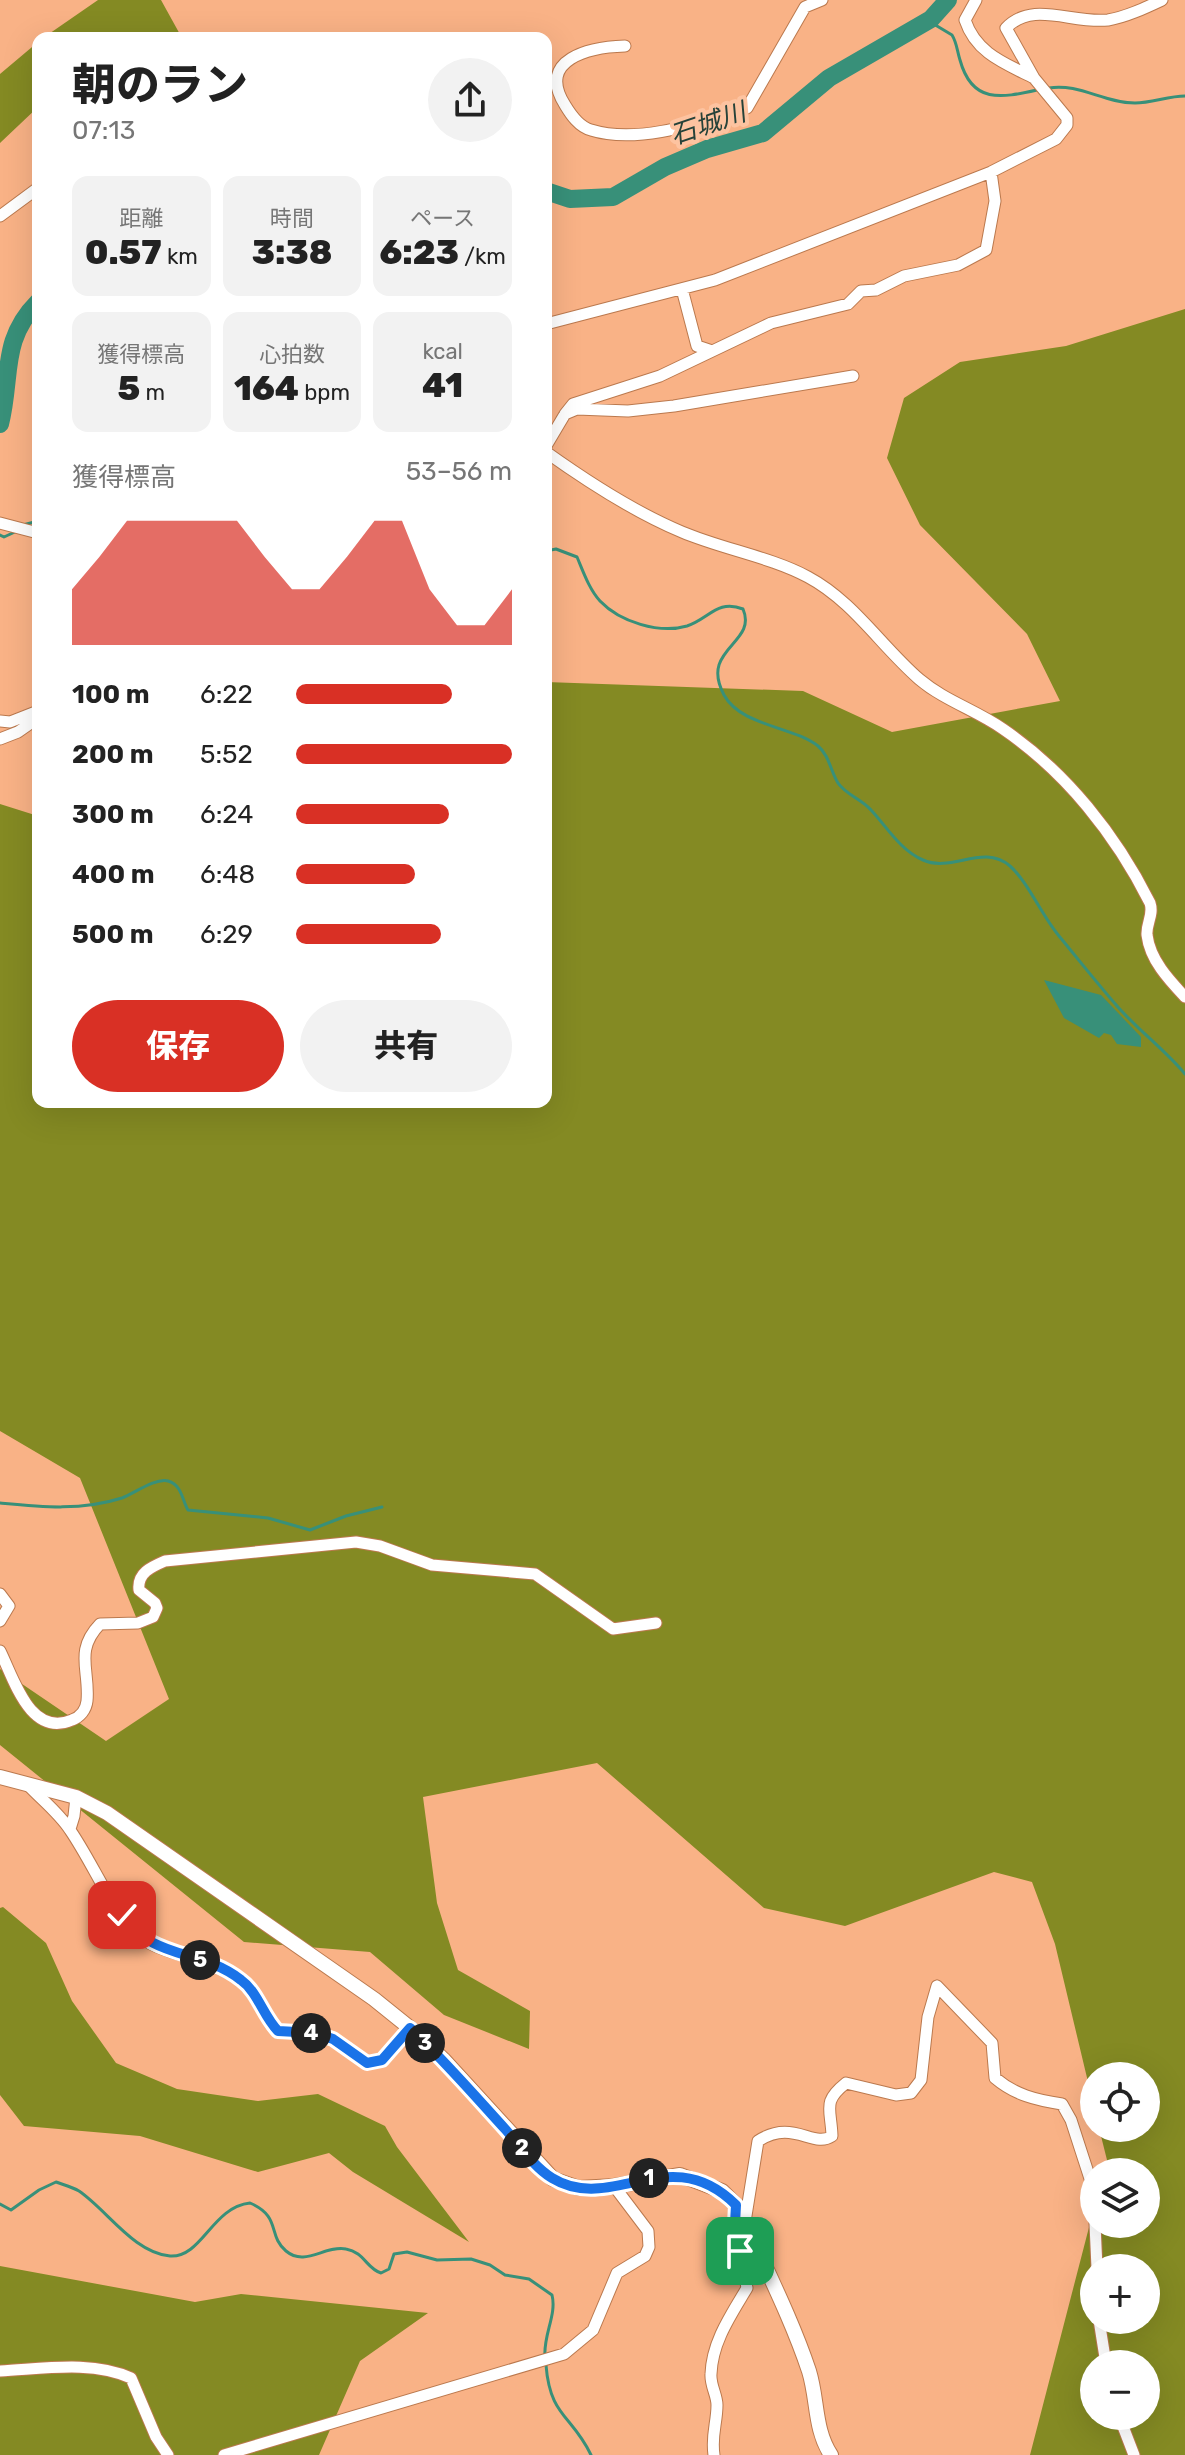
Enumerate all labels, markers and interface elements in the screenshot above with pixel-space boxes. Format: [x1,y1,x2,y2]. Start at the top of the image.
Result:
button: share [428,58,512,142]
text: 朝のラン [72,59,248,111]
water label: 石城川 [666,96,753,151]
text: 07:13 [72,115,135,146]
text: 距離 [119,205,163,232]
text: 時間 [270,205,314,232]
text: ペース [410,205,475,232]
text: 0.57 [85,232,162,273]
text: 3:38 [252,232,332,273]
text: 6:23 [379,232,459,273]
text: km [162,243,198,270]
text: /km [459,243,506,270]
text: kcal [422,338,463,365]
text: 獲得標高 [97,341,185,368]
text: 心拍数 [259,341,325,368]
text: 41 [422,365,463,406]
text: 5 [117,368,140,409]
text: 164 [234,368,299,409]
text: m [140,379,165,406]
text: bpm [299,379,350,406]
text: 53–56 m [406,456,512,487]
text: 獲得標高 [72,462,176,493]
text: 100 m [72,679,150,710]
text: 6:22 [200,679,253,710]
text: 200 m [72,739,154,770]
text: 5:52 [200,739,253,770]
text: 300 m [72,799,154,830]
text: 6:24 [200,799,254,830]
text: 400 m [72,859,154,890]
text: 6:48 [200,859,255,890]
text: 500 m [72,919,154,950]
text: 6:29 [200,919,253,950]
button: 保存 [72,1000,284,1092]
button: 共有 [300,1000,512,1092]
pin [88,1881,156,1949]
icon: check [100,1893,144,1937]
pin: 5 [180,1940,220,1980]
text: 5 [193,1946,207,1973]
pin: 4 [291,2013,331,2053]
text: 4 [303,2019,319,2046]
pin: 3 [405,2023,445,2063]
text: 3 [418,2029,432,2056]
map controls [1080,2062,1160,2430]
button: locate [1080,2062,1160,2142]
pin: 2 [502,2128,542,2168]
text: 2 [515,2134,529,2161]
pin: 1 [629,2158,669,2198]
button: layers [1080,2158,1160,2238]
text: 1 [644,2164,654,2191]
pin [706,2217,774,2285]
icon: arrive [718,2229,762,2273]
button: + [1080,2254,1160,2334]
button: − [1080,2350,1160,2430]

